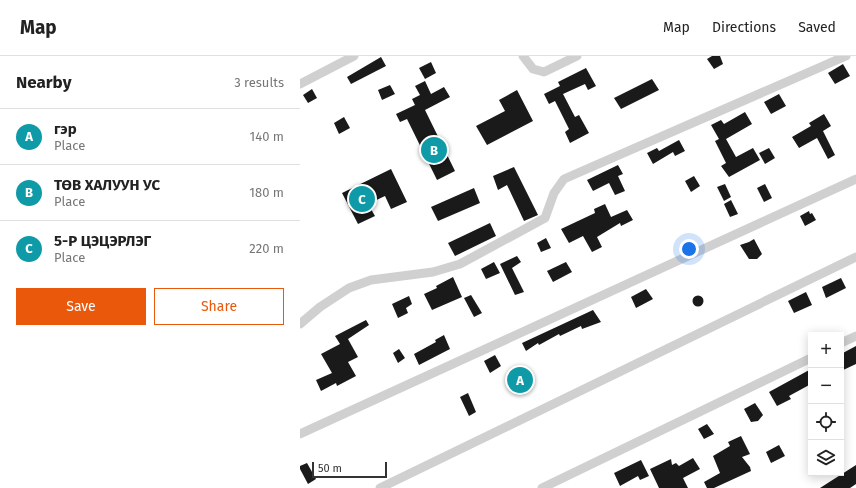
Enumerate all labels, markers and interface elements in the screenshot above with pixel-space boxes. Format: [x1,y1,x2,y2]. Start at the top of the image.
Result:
text: Map [20,16,57,39]
text: Map [663,19,690,36]
text: Directions [712,19,776,36]
text: Saved [798,19,836,36]
text: Nearby [16,72,71,93]
text: 3 results [234,75,284,90]
text: гэр [54,120,77,138]
text: A [25,129,33,144]
text: 140 m [250,129,284,144]
pin: B [421,135,447,165]
text: Place [54,138,85,153]
text: ТӨВ ХАЛУУН УС [54,176,160,194]
pin: C [349,184,375,214]
text: B [25,185,33,200]
text: 180 m [249,185,284,200]
text: Place [54,194,85,209]
text: 5-Р ЦЭЦЭРЛЭГ [54,232,151,250]
your location [679,239,699,259]
text: C [25,241,33,256]
text: 220 m [249,241,284,256]
text: Place [54,250,85,265]
button: Save [16,288,146,325]
button: Share [154,288,284,325]
map controls [808,332,844,476]
button: + [808,332,844,368]
pin: A [507,365,533,395]
button: − [808,368,844,404]
button: locate [808,404,844,440]
button: layers [808,440,844,476]
scale bar [312,460,387,479]
text: 50 m [318,462,342,475]

